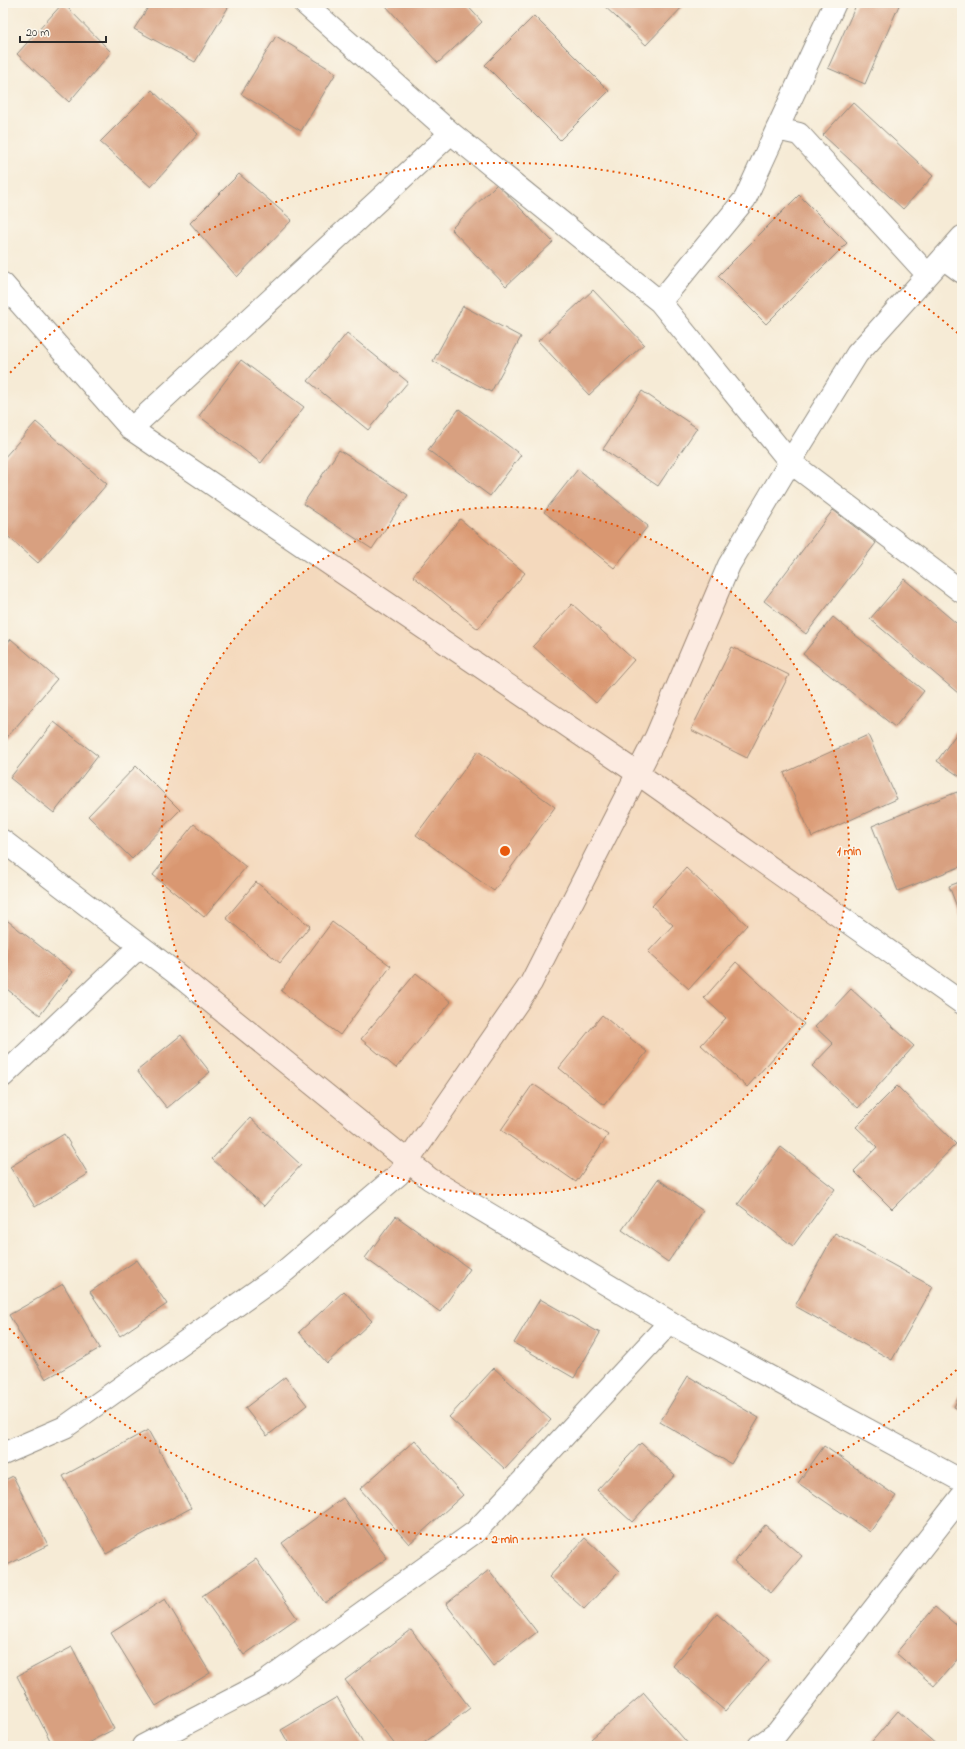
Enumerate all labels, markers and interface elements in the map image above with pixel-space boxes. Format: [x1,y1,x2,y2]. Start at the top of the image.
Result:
scale bar [20,18,106,44]
text: 20 m [26,24,49,42]
text: 1 min [837,843,861,861]
centre of rings [498,844,512,858]
text: 2 min [491,1531,518,1549]

